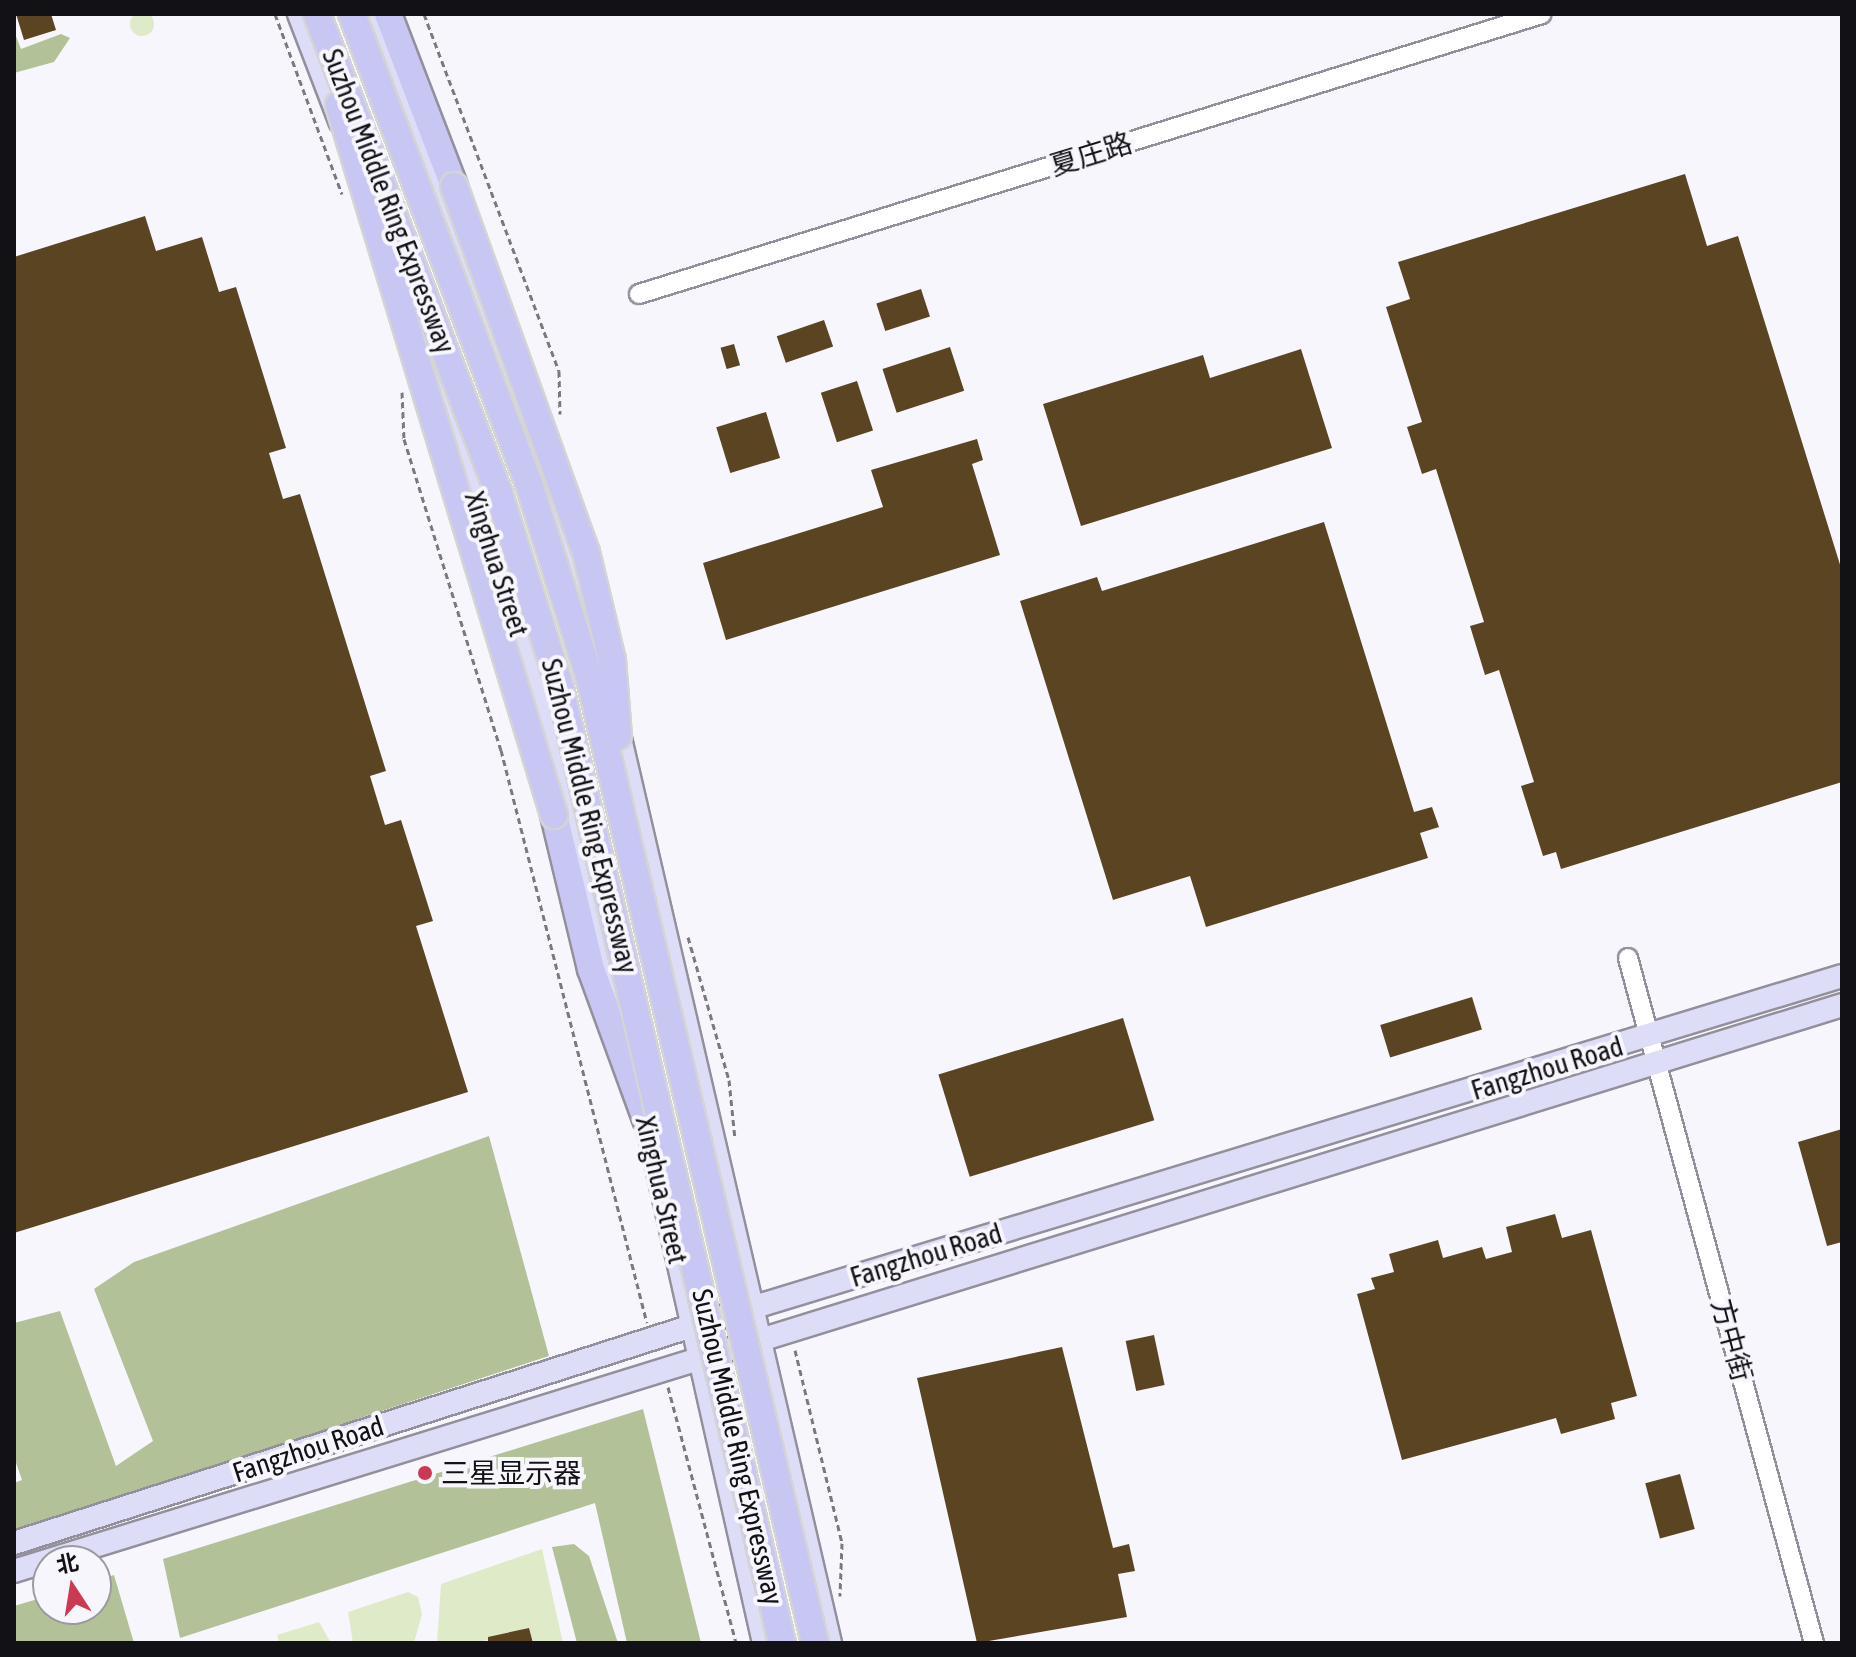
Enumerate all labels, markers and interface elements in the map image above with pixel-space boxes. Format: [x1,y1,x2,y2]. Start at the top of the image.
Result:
street label: Suzhou Middle Ring Expressway [315,44,463,358]
street label: 夏庄路 [1046,126,1136,182]
street label: Xinghua Street [458,487,536,641]
street label: Suzhou Middle Ring Expressway [535,655,645,977]
street label: Fangzhou Road [1467,1029,1627,1107]
street label: Xinghua Street [629,1113,695,1267]
street label: Fangzhou Road [846,1216,1006,1294]
street label: Suzhou Middle Ring Expressway [685,1286,791,1608]
street label: 方中街 [1705,1295,1759,1385]
street label: Fangzhou Road [228,1409,388,1489]
place label: 三星显示器 [441,1456,581,1490]
marker: 三星显示器 [416,1464,434,1482]
north arrow [32,1545,112,1625]
text: 北 [54,1548,81,1578]

